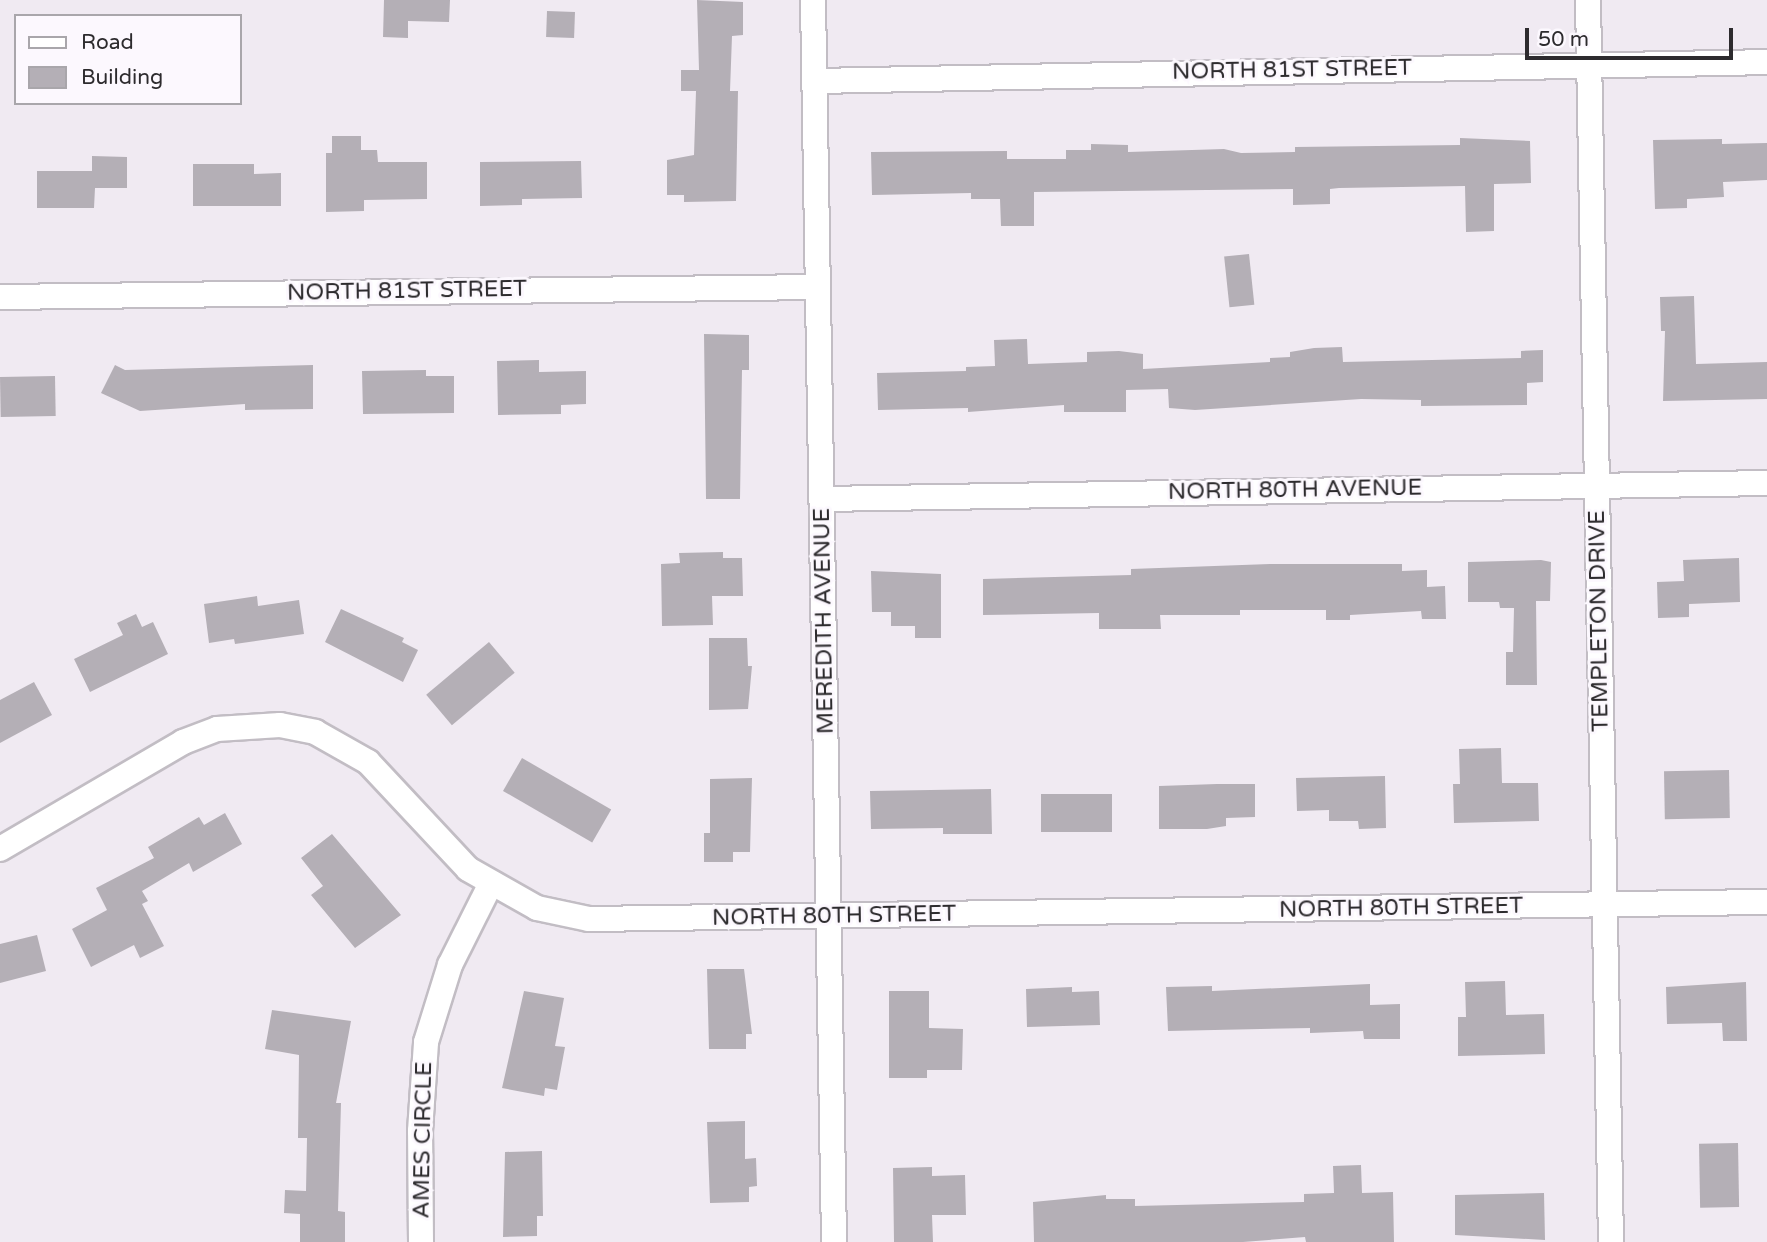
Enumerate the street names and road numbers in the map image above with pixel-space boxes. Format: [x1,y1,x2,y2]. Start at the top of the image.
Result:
street label: NORTH 81ST STREET [1172,54,1412,86]
street label: NORTH 81ST STREET [287,275,527,307]
street label: NORTH 80TH AVENUE [1168,474,1422,506]
street label: MEREDITH AVENUE [808,508,840,734]
street label: TEMPLETON DRIVE [1583,510,1615,732]
street label: NORTH 80TH STREET [1279,892,1523,924]
street label: NORTH 80TH STREET [712,900,956,932]
street label: AMES CIRCLE [408,1061,438,1219]

